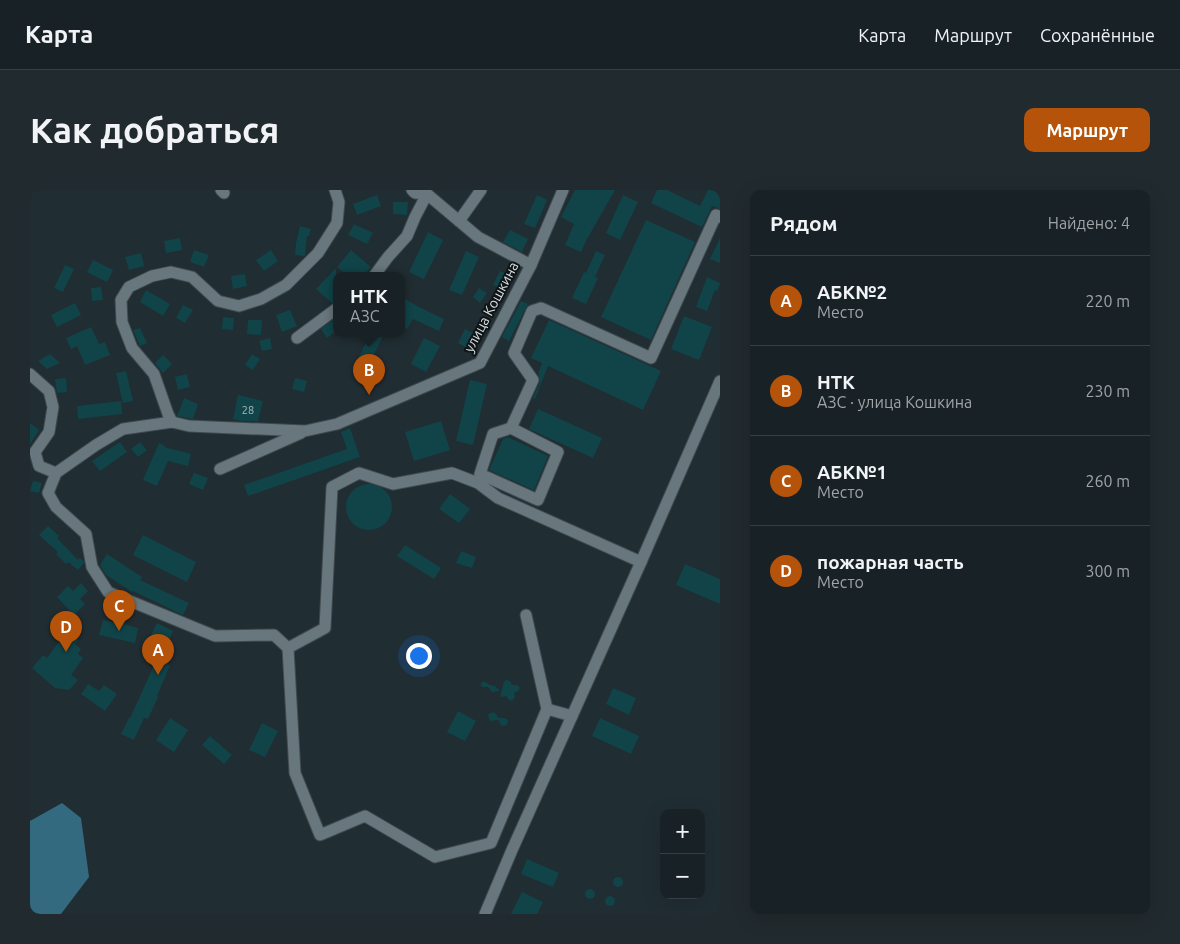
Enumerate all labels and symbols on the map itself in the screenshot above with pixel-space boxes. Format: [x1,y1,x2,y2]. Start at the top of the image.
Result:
street label: улица Кошкина [460,259,522,355]
pin: B [353,354,385,395]
house number: 28 [242,404,254,416]
pin: C [103,590,135,631]
pin: D [50,611,82,652]
pin: A [142,634,174,675]
your location [406,643,432,669]

